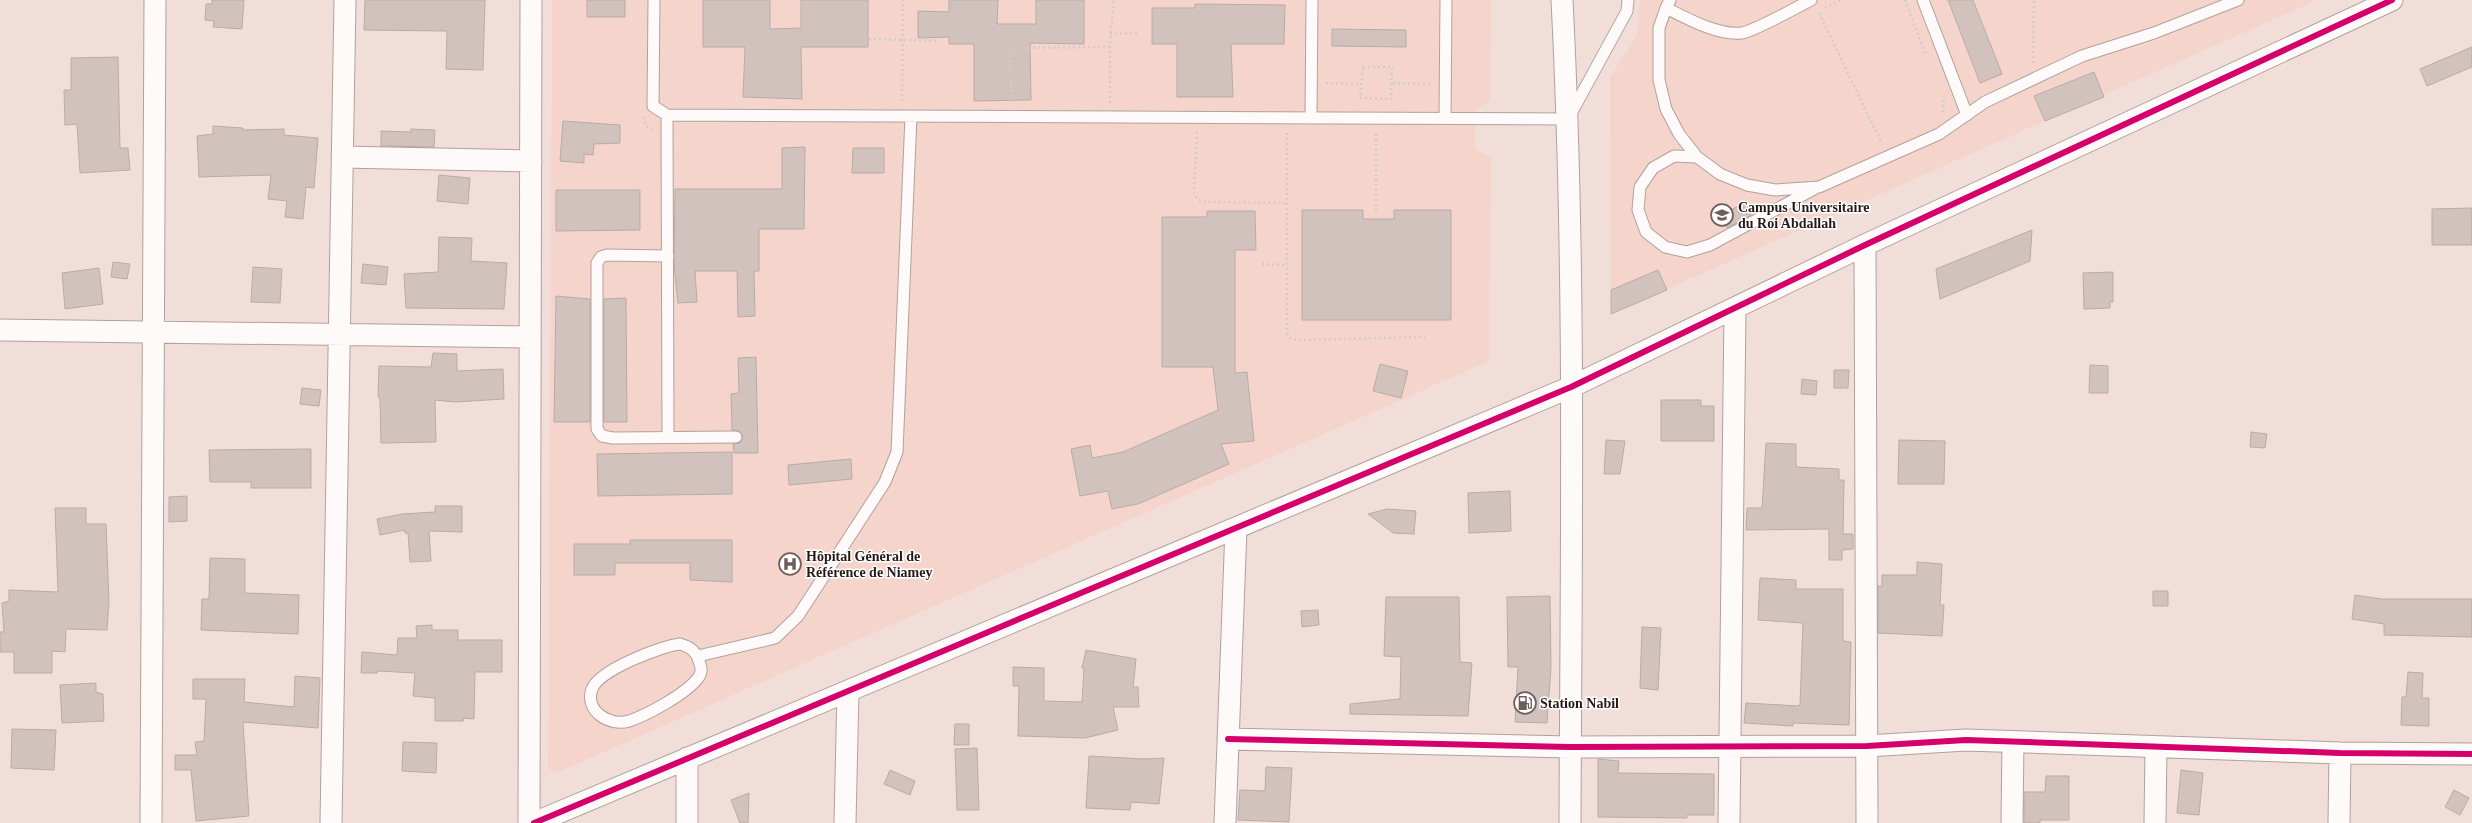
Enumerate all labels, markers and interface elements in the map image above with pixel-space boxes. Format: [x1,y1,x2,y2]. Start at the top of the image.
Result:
place label: Campus Universitaire du Roi Abdallah [1738,200,1870,231]
school or university icon: Campus Universitaire du Roi Abdallah [1709,202,1735,228]
place label: Hôpital Général de Référence de Niamey [806,549,932,580]
hospital icon: Hôpital Général de Référence de Niamey [777,551,803,577]
fuel station icon: Station Nabil [1512,690,1538,716]
place label: Station Nabil [1540,696,1619,711]

